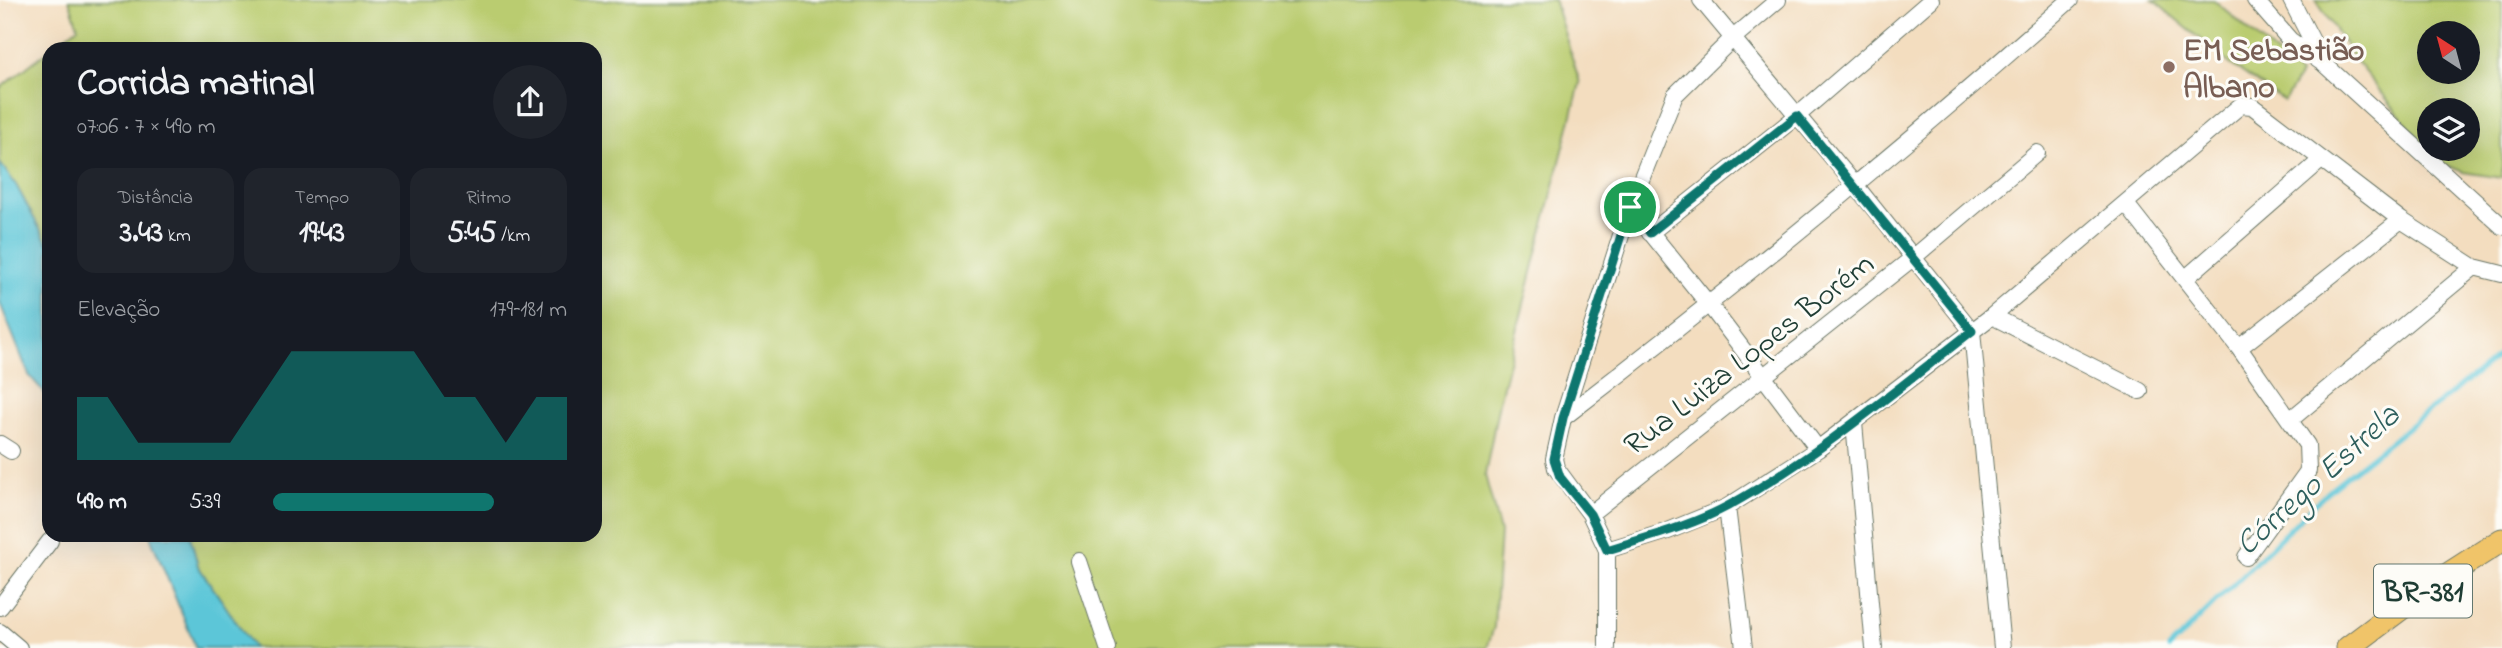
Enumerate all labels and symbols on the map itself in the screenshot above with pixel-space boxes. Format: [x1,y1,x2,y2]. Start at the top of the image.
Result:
north arrow [2417,21,2480,84]
place label: EM Sebastião Albano [2183,29,2365,113]
marker: EM Sebastião Albano [2161,59,2177,75]
pin [1600,177,1660,237]
street label: Rua Luiza Lopes Borém [1615,243,1886,469]
water label: Córrego Estrela [2226,393,2413,569]
road number: BR-381 [2374,564,2472,618]

